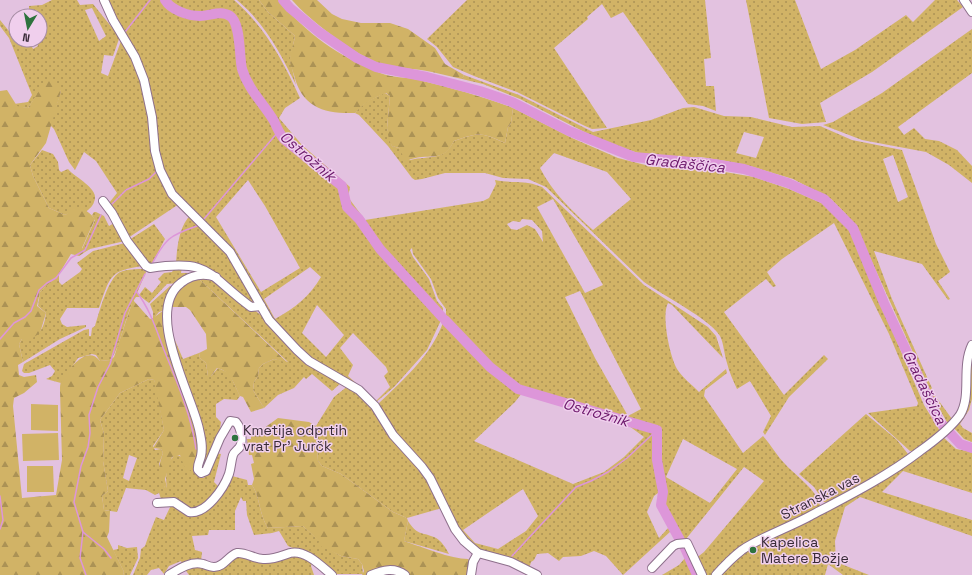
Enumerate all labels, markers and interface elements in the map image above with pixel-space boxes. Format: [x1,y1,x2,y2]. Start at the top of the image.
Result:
north arrow [8,8,48,48]
text: N [21,30,31,45]
water label: Ostrožnik [276,127,341,187]
water label: Gradaščica [644,149,726,177]
water label: Gradaščica [899,347,951,427]
water label: Ostrožnik [561,394,633,431]
place label: Kmetija odprtih vrat Pr' Jurčk [243,421,347,455]
marker: Kmetija odprtih vrat Pr' Jurčk [230,433,240,443]
street label: Stranska vas [778,469,862,523]
place label: Kapelica Matere Božje [761,533,849,567]
marker: Kapelica Matere Božje [748,545,758,555]

